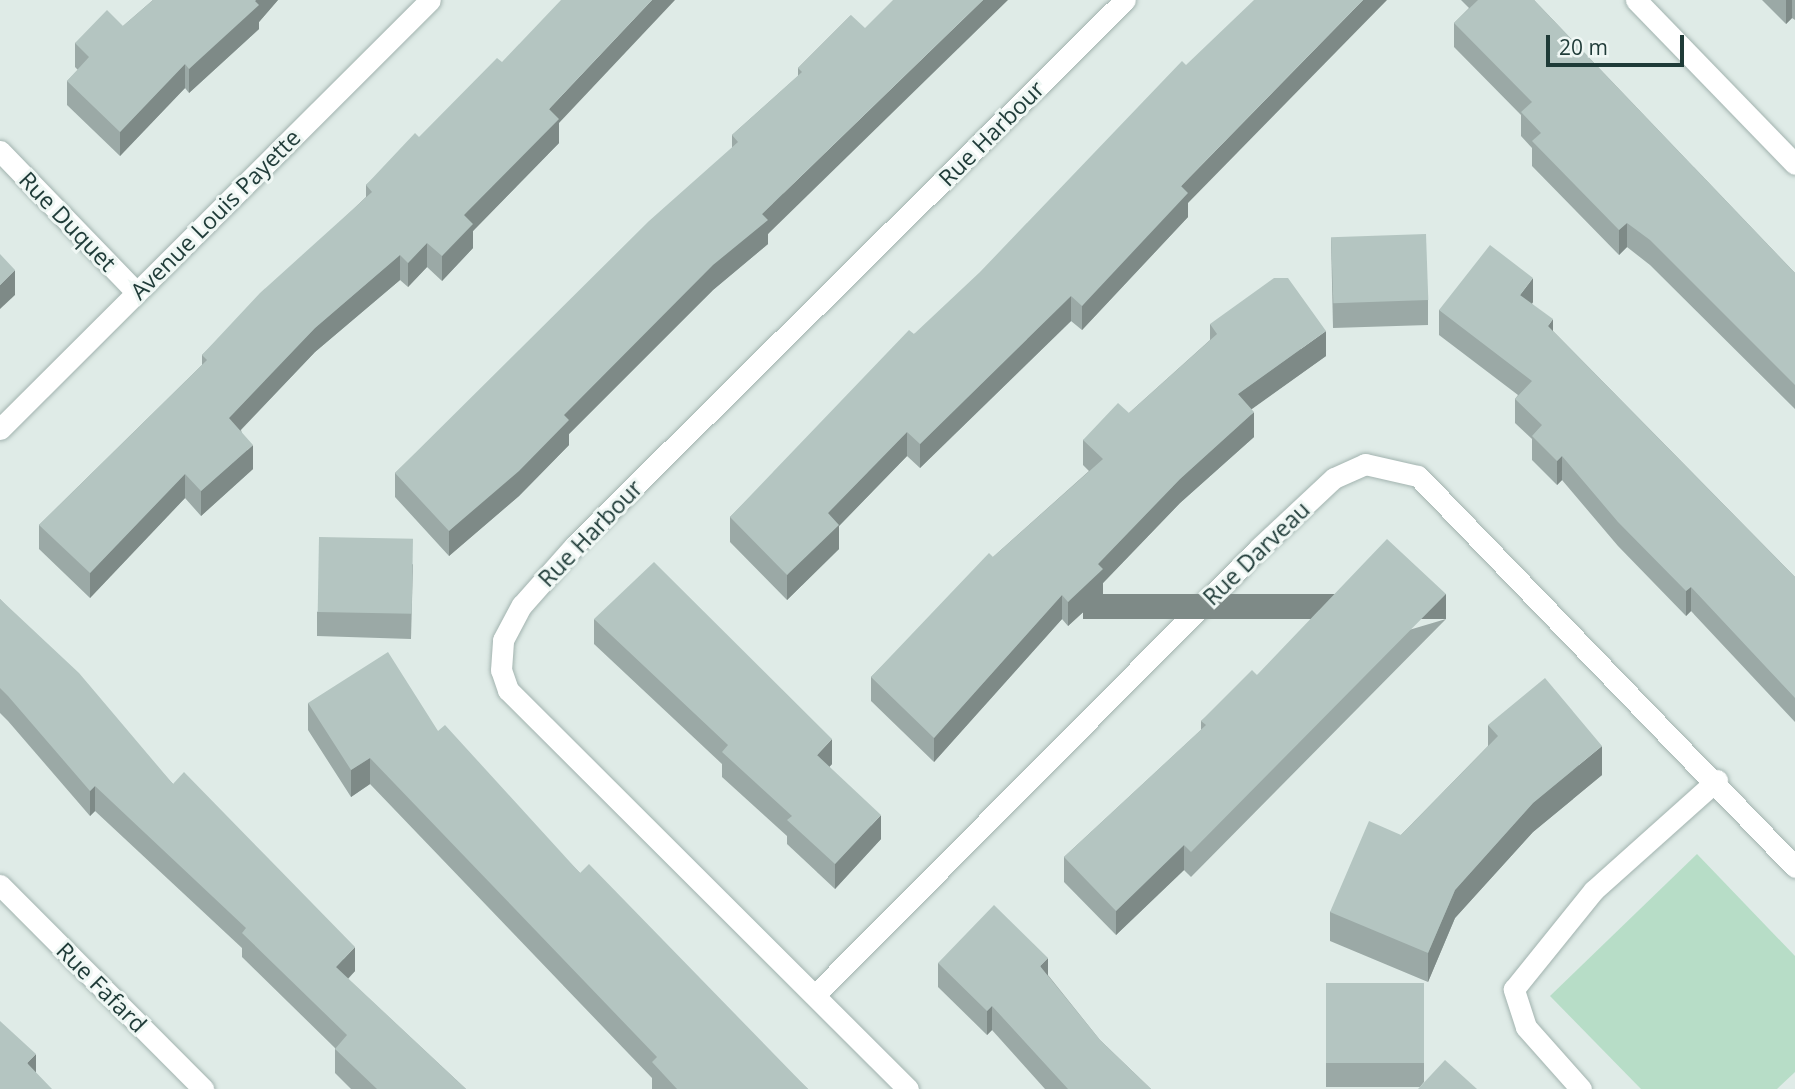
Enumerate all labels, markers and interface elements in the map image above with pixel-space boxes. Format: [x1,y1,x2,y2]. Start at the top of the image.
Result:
scale bar [1550,21,1688,65]
text: 20 m [1559,33,1608,61]
street label: Rue Harbour [933,75,1049,191]
street label: Avenue Louis Payette [124,123,306,305]
street label: Rue Duquet [14,166,122,276]
street label: Rue Harbour [532,474,648,592]
street label: Rue Darveau [1197,495,1315,611]
street label: Rue Fafard [51,936,153,1038]

